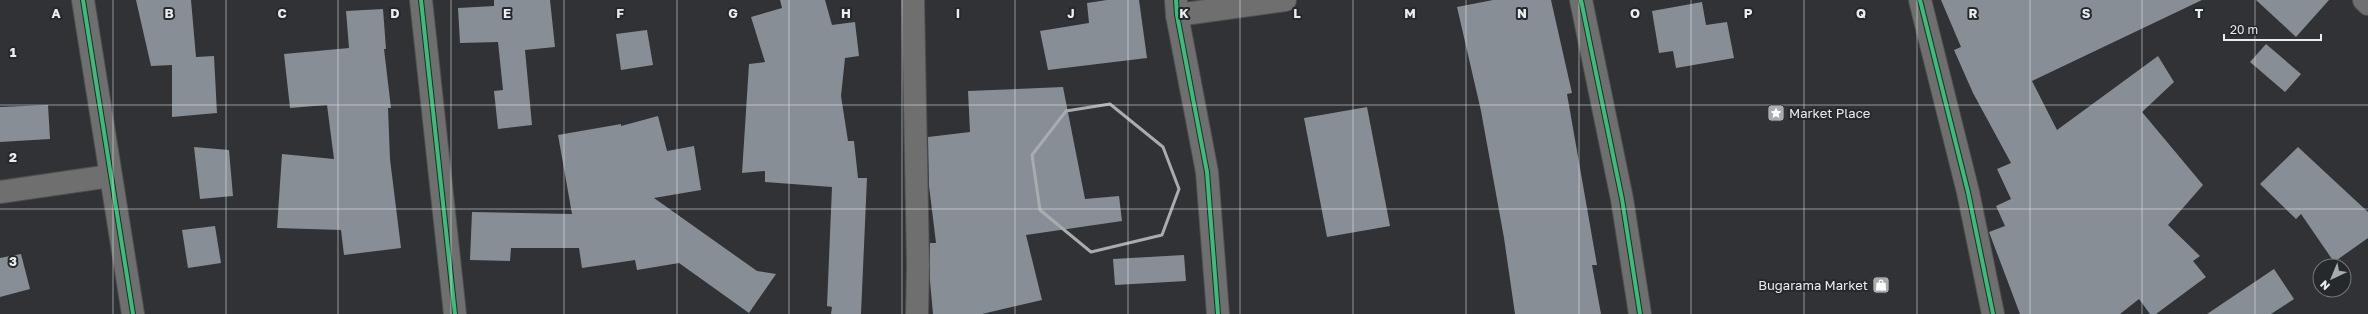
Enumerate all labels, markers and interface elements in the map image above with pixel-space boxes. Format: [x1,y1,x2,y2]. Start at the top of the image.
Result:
text: A [51,5,61,21]
text: B [164,5,174,21]
text: C [277,5,287,21]
text: D [390,5,400,21]
text: E [503,5,511,21]
text: F [616,5,624,21]
text: G [728,5,738,21]
text: H [841,5,851,21]
text: I [956,5,960,21]
text: J [1067,5,1075,21]
text: K [1179,5,1189,21]
text: L [1293,5,1301,21]
text: M [1404,5,1416,21]
text: N [1517,5,1527,21]
text: O [1630,5,1640,21]
text: P [1744,5,1753,21]
text: Q [1856,5,1866,21]
text: R [1968,5,1978,21]
text: S [2082,5,2091,21]
text: T [2195,5,2204,21]
scale bar [2224,16,2321,42]
text: 20 m [2230,22,2258,37]
text: 1 [10,44,17,60]
place icon: Market Place [1766,103,1786,123]
place label: Market Place [1789,105,1870,121]
text: 2 [9,149,17,165]
text: 3 [9,253,17,269]
north arrow [2312,258,2352,298]
shop icon: Bugarama Market [1871,275,1891,295]
place label: Bugarama Market [1758,277,1868,293]
text: N [2317,278,2332,293]

